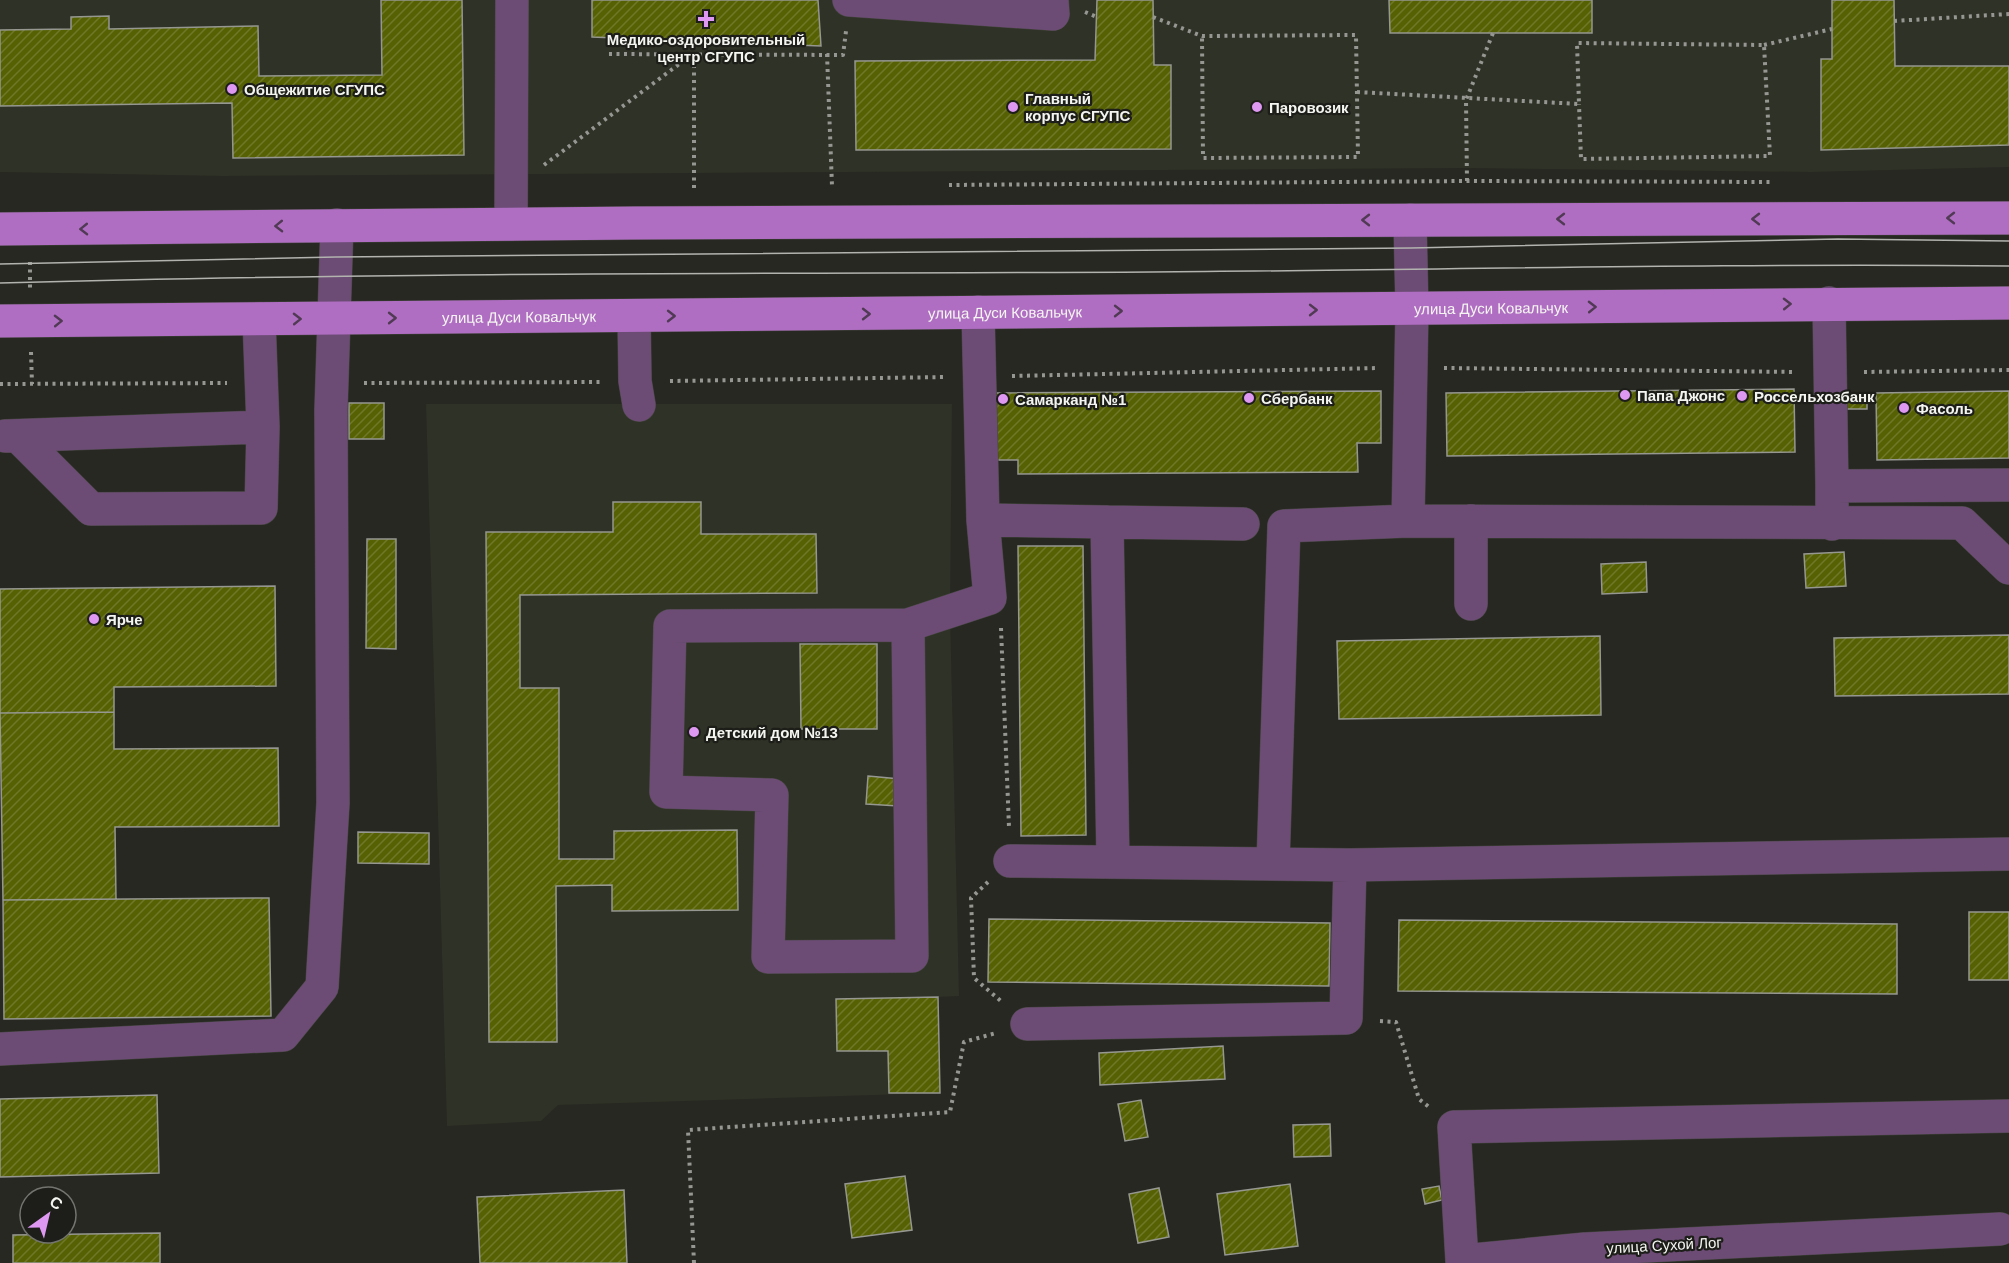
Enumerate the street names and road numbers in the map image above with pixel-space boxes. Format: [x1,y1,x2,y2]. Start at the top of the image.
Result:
street label: улица Дуси Ковальчук [1414,298,1568,317]
street label: улица Дуси Ковальчук [928,303,1083,321]
street label: улица Дуси Ковальчук [442,307,597,326]
street label: улица Сухой Лог [1606,1233,1723,1257]

